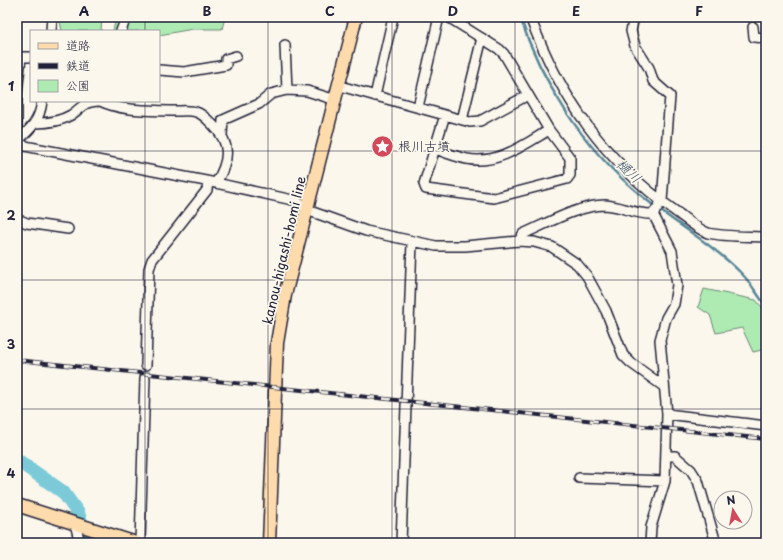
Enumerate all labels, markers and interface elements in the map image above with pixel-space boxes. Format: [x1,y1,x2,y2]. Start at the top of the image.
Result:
text: A [79,1,89,20]
text: B [203,1,212,20]
text: C [325,1,335,20]
text: D [448,1,458,20]
text: E [572,1,580,20]
text: F [695,1,703,20]
legend [30,30,160,102]
text: 道路 [66,36,90,54]
text: 鉄道 [66,56,90,74]
text: 1 [8,76,14,95]
text: 公園 [66,76,90,94]
place icon: 根川古墳 [369,133,395,159]
place label: 根川古墳 [398,136,450,155]
water label: 樋川 [612,153,647,188]
street label: kanou-higashi-homi line [257,174,310,326]
text: 2 [6,205,16,224]
text: 3 [7,334,16,353]
text: 4 [7,463,16,482]
north arrow [713,490,753,530]
text: N [725,490,737,509]

